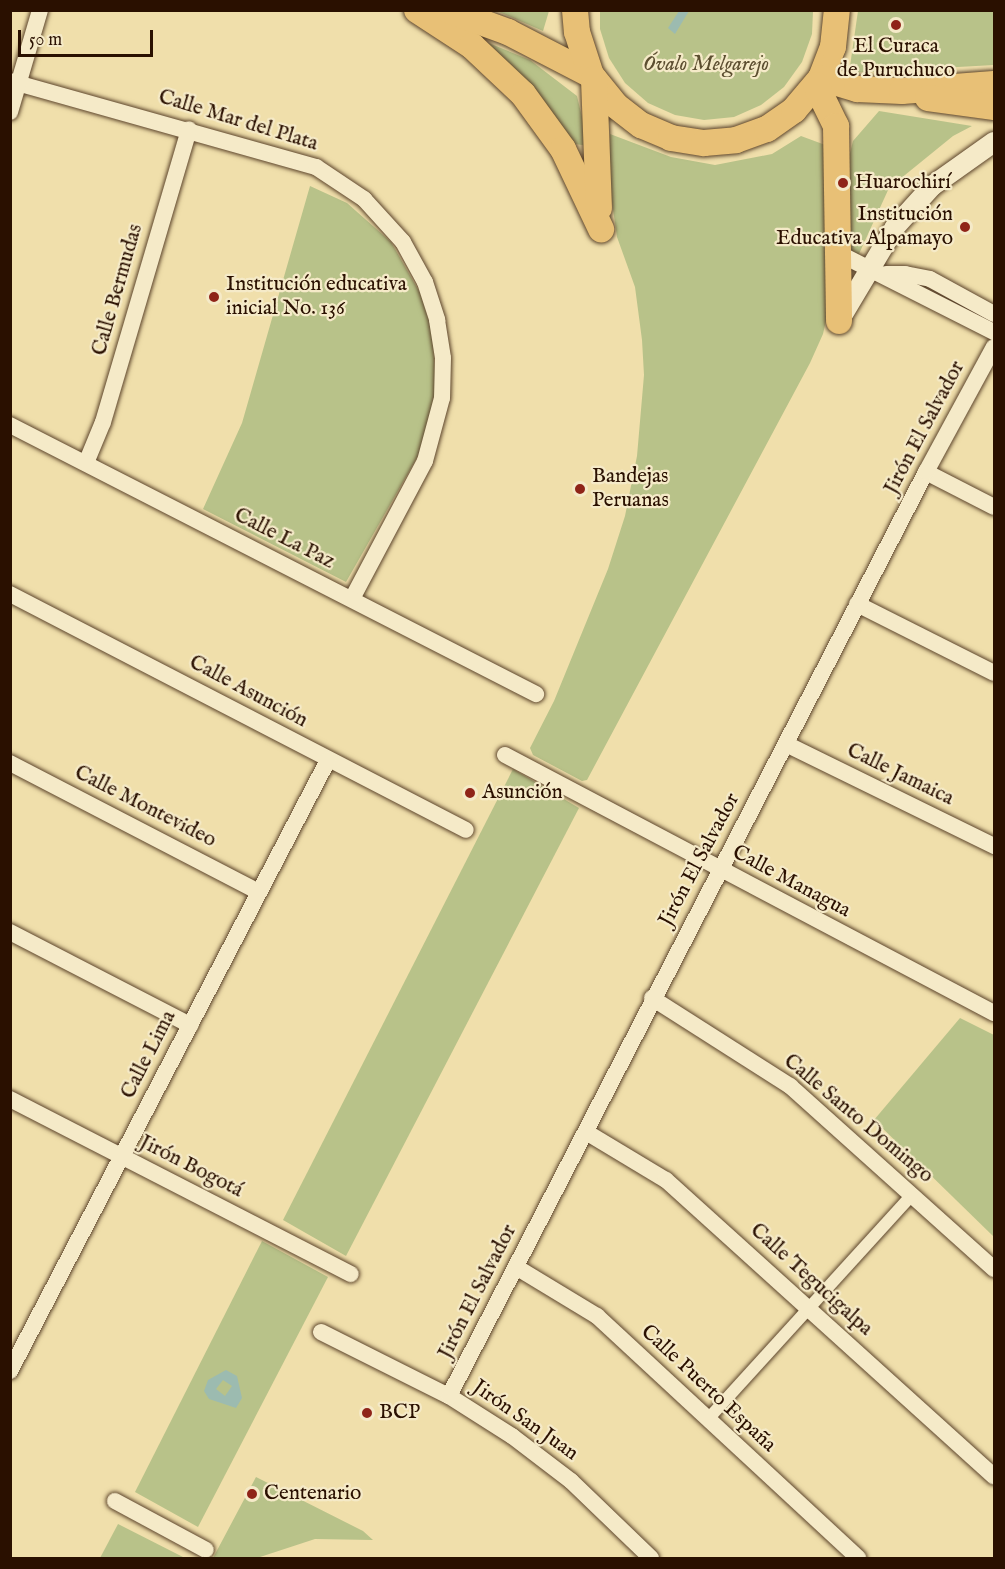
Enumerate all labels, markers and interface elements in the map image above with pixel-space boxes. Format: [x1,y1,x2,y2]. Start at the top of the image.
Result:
scale bar [21,18,156,56]
marker: El Curaca de Puruchuco [889,18,903,32]
text: 50 m [29,29,62,52]
place label: El Curaca de Puruchuco [837,34,955,84]
park label: Óvalo Melgarejo [643,52,769,78]
street label: Calle Mar del Plata [155,85,321,157]
place label: Huarochirí [855,170,951,196]
marker: Huarochirí [836,176,850,190]
place label: Institución Educativa Alpamayo [776,202,953,252]
marker: Institución Educativa Alpamayo [958,220,972,234]
street label: Calle Bermudas [87,221,149,359]
place label: Institución educativa inicial No. 136 [226,272,407,322]
marker: Institución educativa inicial No. 136 [207,290,221,304]
street label: Jirón El Salvador [879,357,971,499]
place label: Bandejas Peruanas [592,464,669,514]
marker: Bandejas Peruanas [573,482,587,496]
street label: Calle La Paz [230,503,338,575]
street label: Calle Asunción [185,650,311,734]
street label: Calle Jamaica [842,738,958,812]
street label: Calle Montevideo [70,760,220,854]
place label: Asunción [482,780,563,806]
marker: Asunción [463,786,477,800]
street label: Jirón El Salvador [654,789,746,931]
street label: Calle Managua [728,840,854,924]
street label: Calle Lima [116,1007,182,1103]
street label: Calle Santo Domingo [778,1049,938,1189]
street label: Jirón Bogotá [135,1130,247,1204]
street label: Calle Tegucigalpa [744,1218,878,1342]
street label: Jirón El Salvador [433,1221,523,1363]
street label: Calle Puerto España [635,1320,781,1458]
street label: Jirón San Juan [467,1375,583,1467]
place label: BCP [379,1400,420,1426]
marker: BCP [360,1406,374,1420]
place label: Centenario [264,1481,361,1507]
marker: Centenario [245,1487,259,1501]

